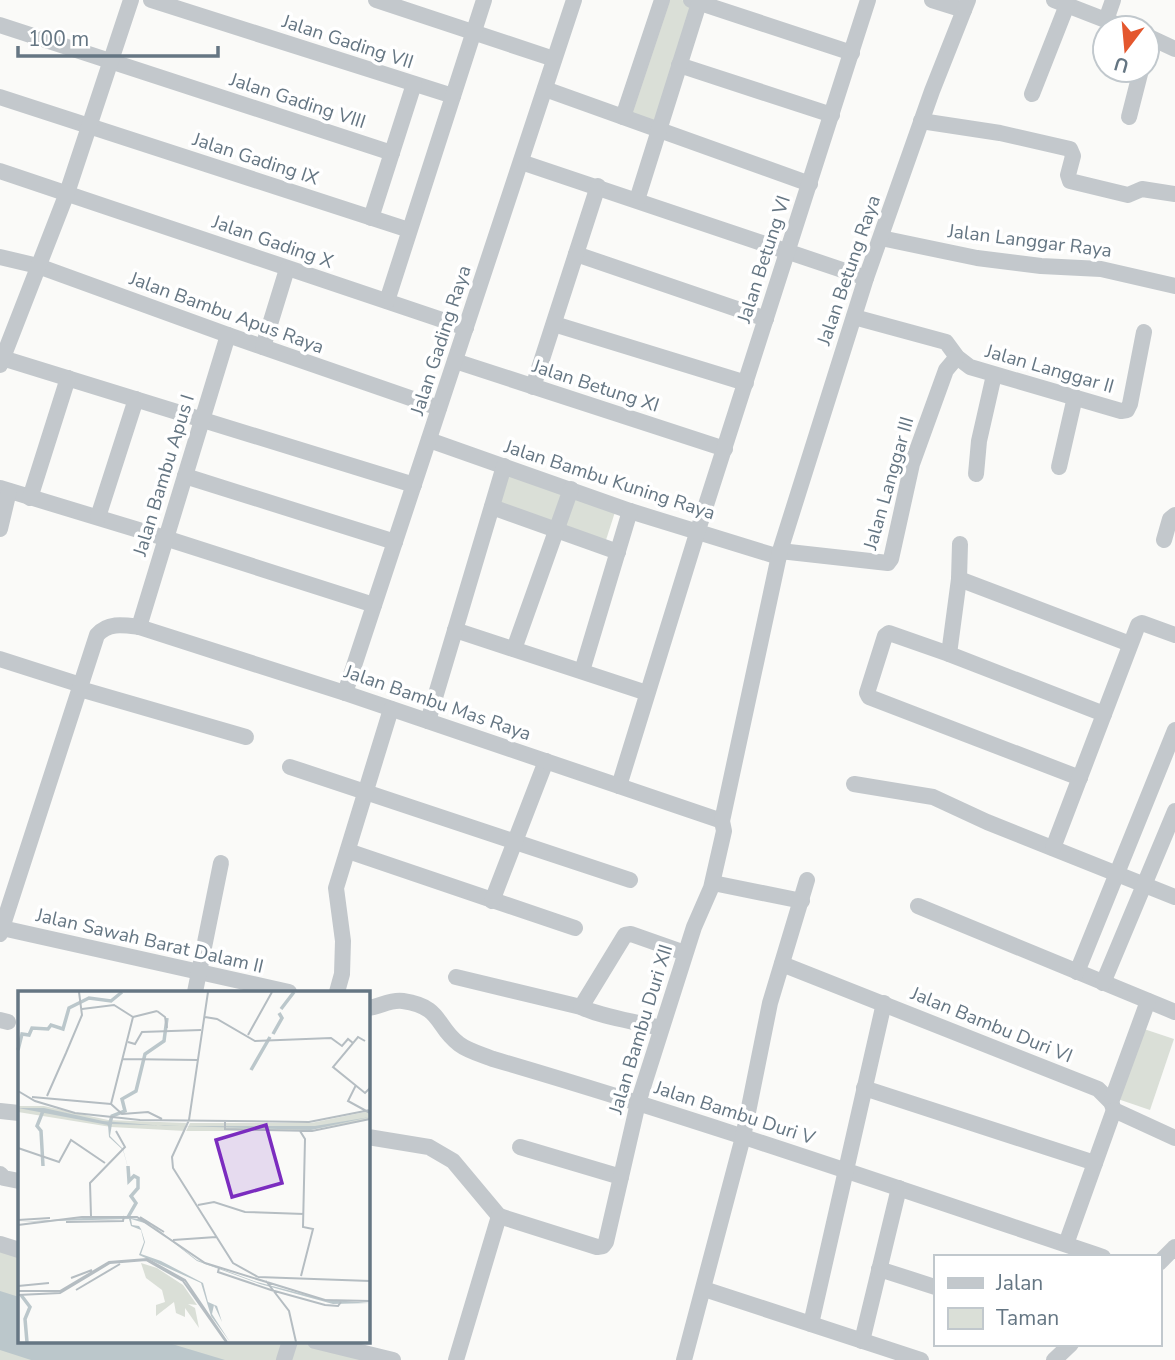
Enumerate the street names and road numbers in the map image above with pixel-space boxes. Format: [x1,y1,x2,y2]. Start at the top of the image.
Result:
street label: Jalan Gading VII [278,8,417,75]
street label: Jalan Gading VIII [225,66,369,135]
street label: Jalan Gading IX [188,126,323,192]
street label: Jalan Betung VI [731,192,797,327]
street label: Jalan Betung Raya [811,192,887,350]
street label: Jalan Gading X [208,209,337,275]
street label: Jalan Langgar Raya [945,218,1113,264]
street label: Jalan Gading Raya [404,262,477,419]
street label: Jalan Bambu Apus Raya [125,265,328,360]
street label: Jalan Langgar II [981,338,1117,400]
street label: Jalan Betung XI [528,353,662,419]
street label: Jalan Bambu Apus I [127,391,201,560]
street label: Jalan Langgar III [857,414,920,554]
street label: Jalan Bambu Kuning Raya [500,433,718,526]
street label: Jalan Bambu Mas Raya [340,658,535,747]
street label: Jalan Sawah Barat Dalam II [32,902,266,980]
street label: Jalan Bambu Duri XII [602,941,679,1118]
street label: Jalan Bambu Duri VI [906,980,1076,1069]
street label: Jalan Bambu Duri V [650,1074,819,1151]

